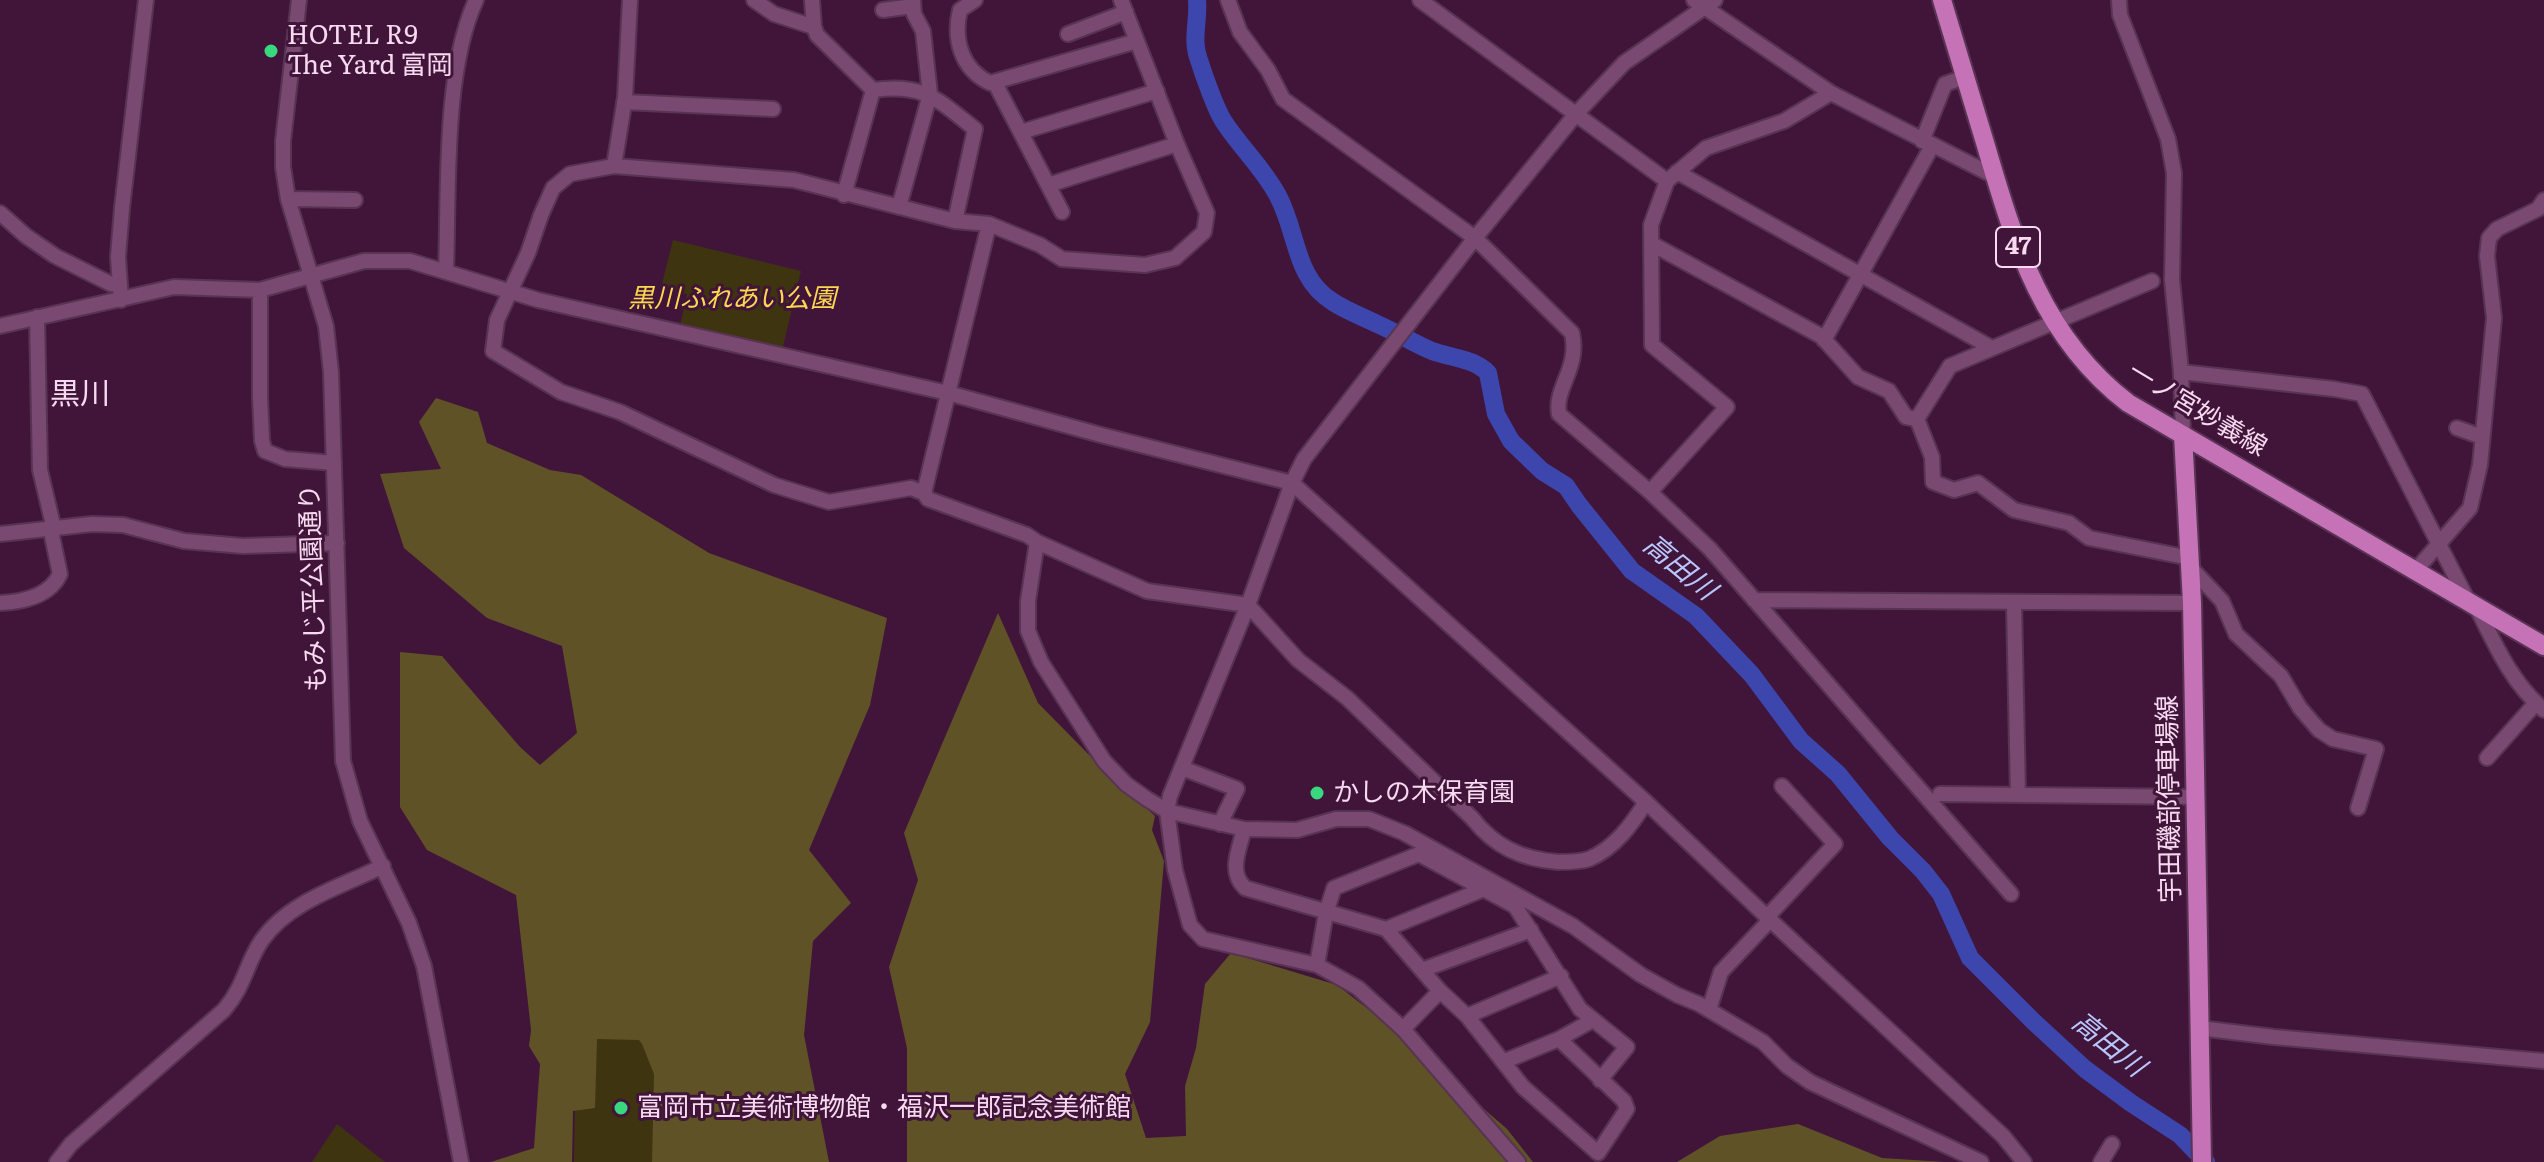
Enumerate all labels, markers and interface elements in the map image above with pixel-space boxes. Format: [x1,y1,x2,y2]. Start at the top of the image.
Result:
place label: HOTEL R9 The Yard 富岡 [287,20,453,82]
marker: HOTEL R9 The Yard 富岡 [262,42,280,60]
road number: 47 [1996,227,2040,267]
park label: 黒川ふれあい公園 [628,283,836,315]
street label: 一ノ宮妙義線 [2122,356,2272,464]
district label: 黒川 [50,377,110,413]
street label: もみじ平公園通り [295,484,333,692]
water label: 高田川 [1636,528,1722,608]
street label: 宇田磯部停車場線 [2153,695,2187,903]
place label: かしの木保育園 [1333,777,1515,809]
marker: かしの木保育園 [1308,784,1326,802]
water label: 高田川 [2065,1006,2151,1084]
place label: 富岡市立美術博物館・福沢一郎記念美術館 [637,1092,1131,1124]
marker: 富岡市立美術博物館・福沢一郎記念美術館 [612,1099,630,1117]

